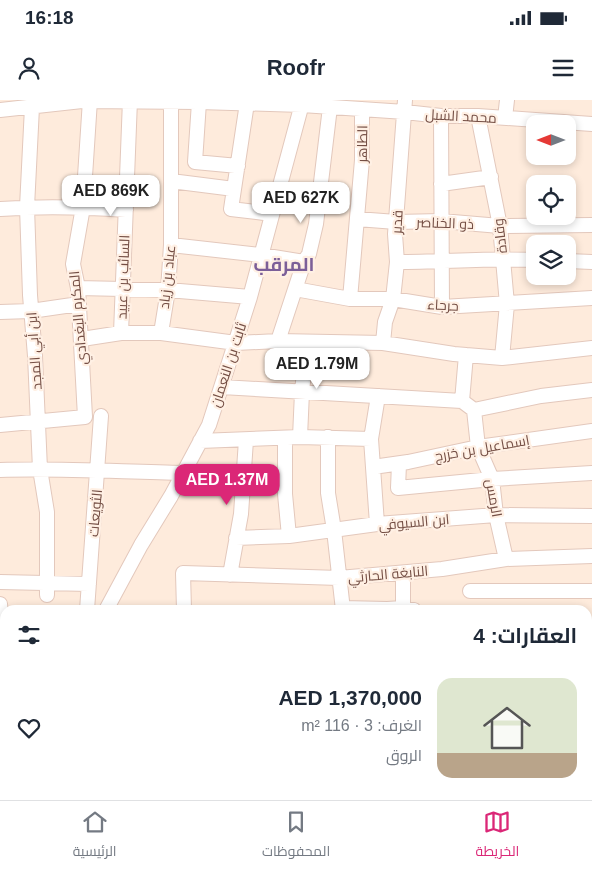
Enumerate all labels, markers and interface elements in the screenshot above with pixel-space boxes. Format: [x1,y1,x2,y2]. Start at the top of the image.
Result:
text: 16:18 [25,7,74,28]
icon: person [15,54,43,82]
icon: menu [549,54,577,82]
text: Roofr [267,55,325,80]
street label: محمد الشبل [425,106,497,126]
north arrow [526,115,576,165]
map controls [526,115,576,285]
street label: الطاهر [354,125,370,164]
pin: AED 869K [59,174,163,217]
button: locate [526,175,576,225]
text: AED 869K [73,182,149,199]
pin: AED 627K [249,182,353,224]
text: AED 627K [263,189,339,206]
street label: قدير [388,210,406,235]
street label: ذو الخناصر [415,214,474,232]
street label: وقادة [490,218,510,254]
street label: السائب بن عبيد [114,235,132,319]
button: layers [526,235,576,285]
street label: عباد بن زياد [156,244,178,310]
district label: المرقب [254,254,314,276]
street label: المكرم البغدادي [66,270,94,366]
street label: جرجاء [427,296,459,314]
street label: ابن أبي المجد [22,311,49,391]
street label: ثابت بن النعمان [207,320,249,409]
pin: AED 1.79M [260,348,374,390]
text: AED 1.79M [276,355,358,372]
street label: إسماعيل بن خزرج [433,432,531,465]
pin: AED 1.37M [170,464,284,506]
text: AED 1.37M [186,471,268,488]
street label: الرمس [483,478,505,518]
street label: الثويعات [85,489,105,537]
street label: ابن السيوفي [378,511,450,537]
street label: النابغة الحارثي [347,563,429,589]
icon: filters [15,621,43,649]
text: العقارات: 4 [473,624,577,647]
text: AED 1,370,000 [278,686,422,709]
icon: home [477,698,537,758]
icon: heart [15,714,43,742]
text: الغرف: 3 · 116 m² [301,717,422,734]
text: الروق [386,747,422,764]
tab: الرئيسية [73,808,117,864]
tab: المحفوظات [262,808,330,864]
tab: الخريطة [476,808,519,864]

